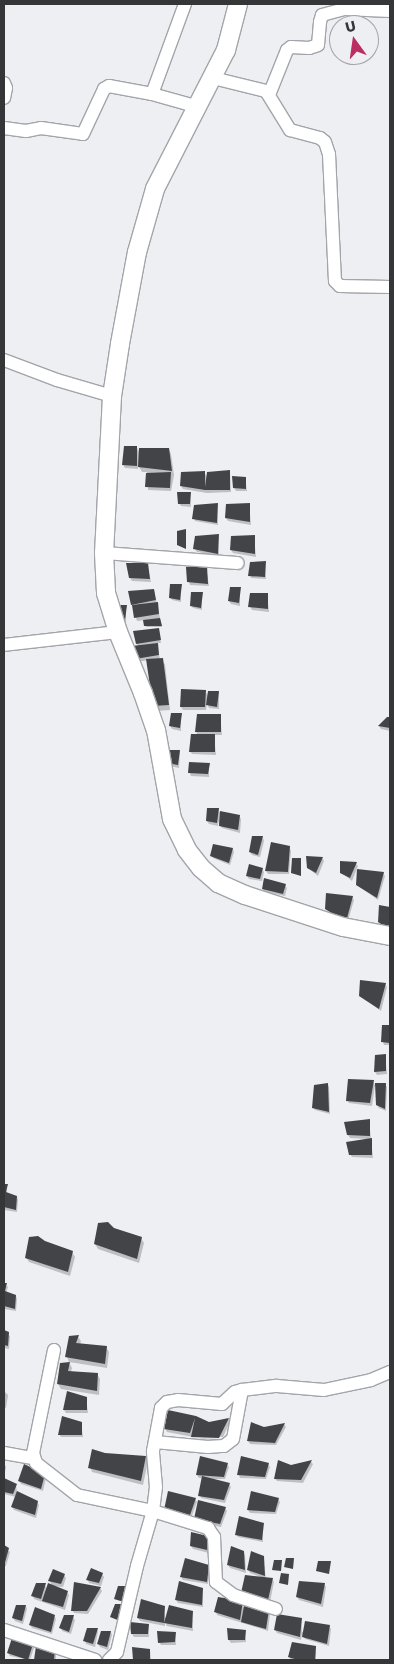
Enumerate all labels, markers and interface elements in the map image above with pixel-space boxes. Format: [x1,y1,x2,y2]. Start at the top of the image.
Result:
north arrow [329,15,379,65]
text: U [343,16,358,35]

